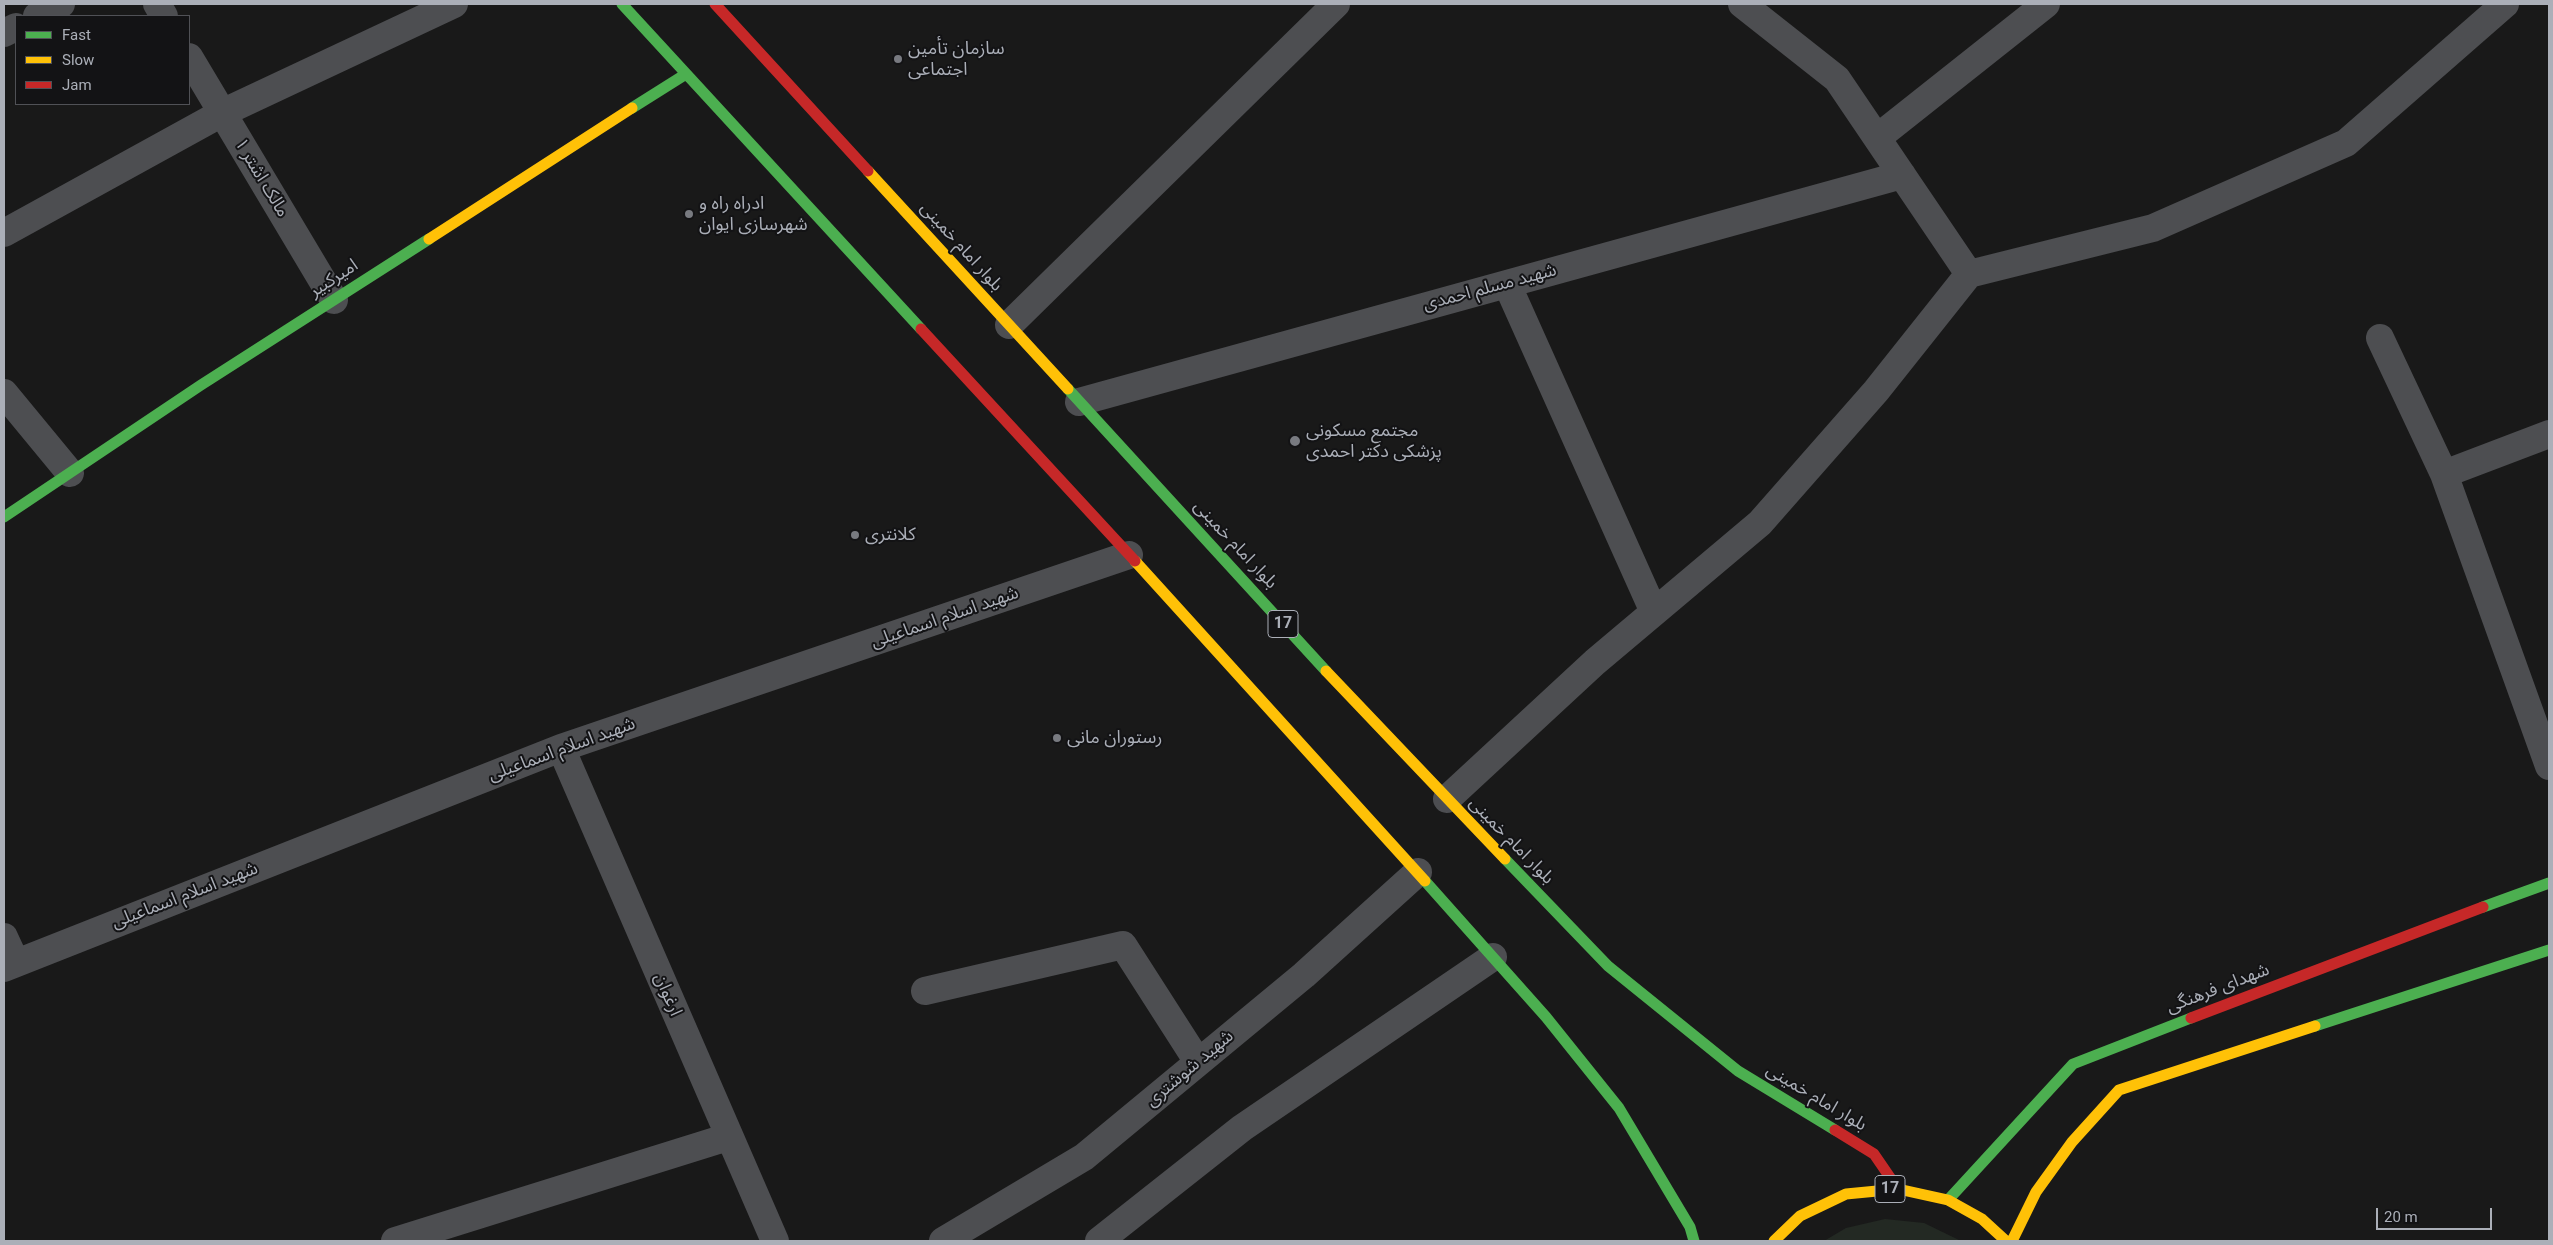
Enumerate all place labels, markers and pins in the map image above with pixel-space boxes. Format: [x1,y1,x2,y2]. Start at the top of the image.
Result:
place label: سازمان تأمین اجتماعی [908,38,1005,80]
marker: سازمان تأمین اجتماعی [892,53,904,65]
place label: ادراه راه و شهرسازی ایوان [699,193,808,235]
marker: ادراه راه و شهرسازی ایوان [683,208,695,220]
place label: مجتمع مسکونی پزشکی دکتر احمدی [1306,420,1442,462]
marker: مجتمع مسکونی پزشکی دکتر احمدی [1288,434,1302,448]
place label: کلانتری [865,524,916,546]
marker: کلانتری [849,529,861,541]
place label: رستوران مانی [1067,727,1162,749]
marker: رستوران مانی [1051,732,1063,744]

